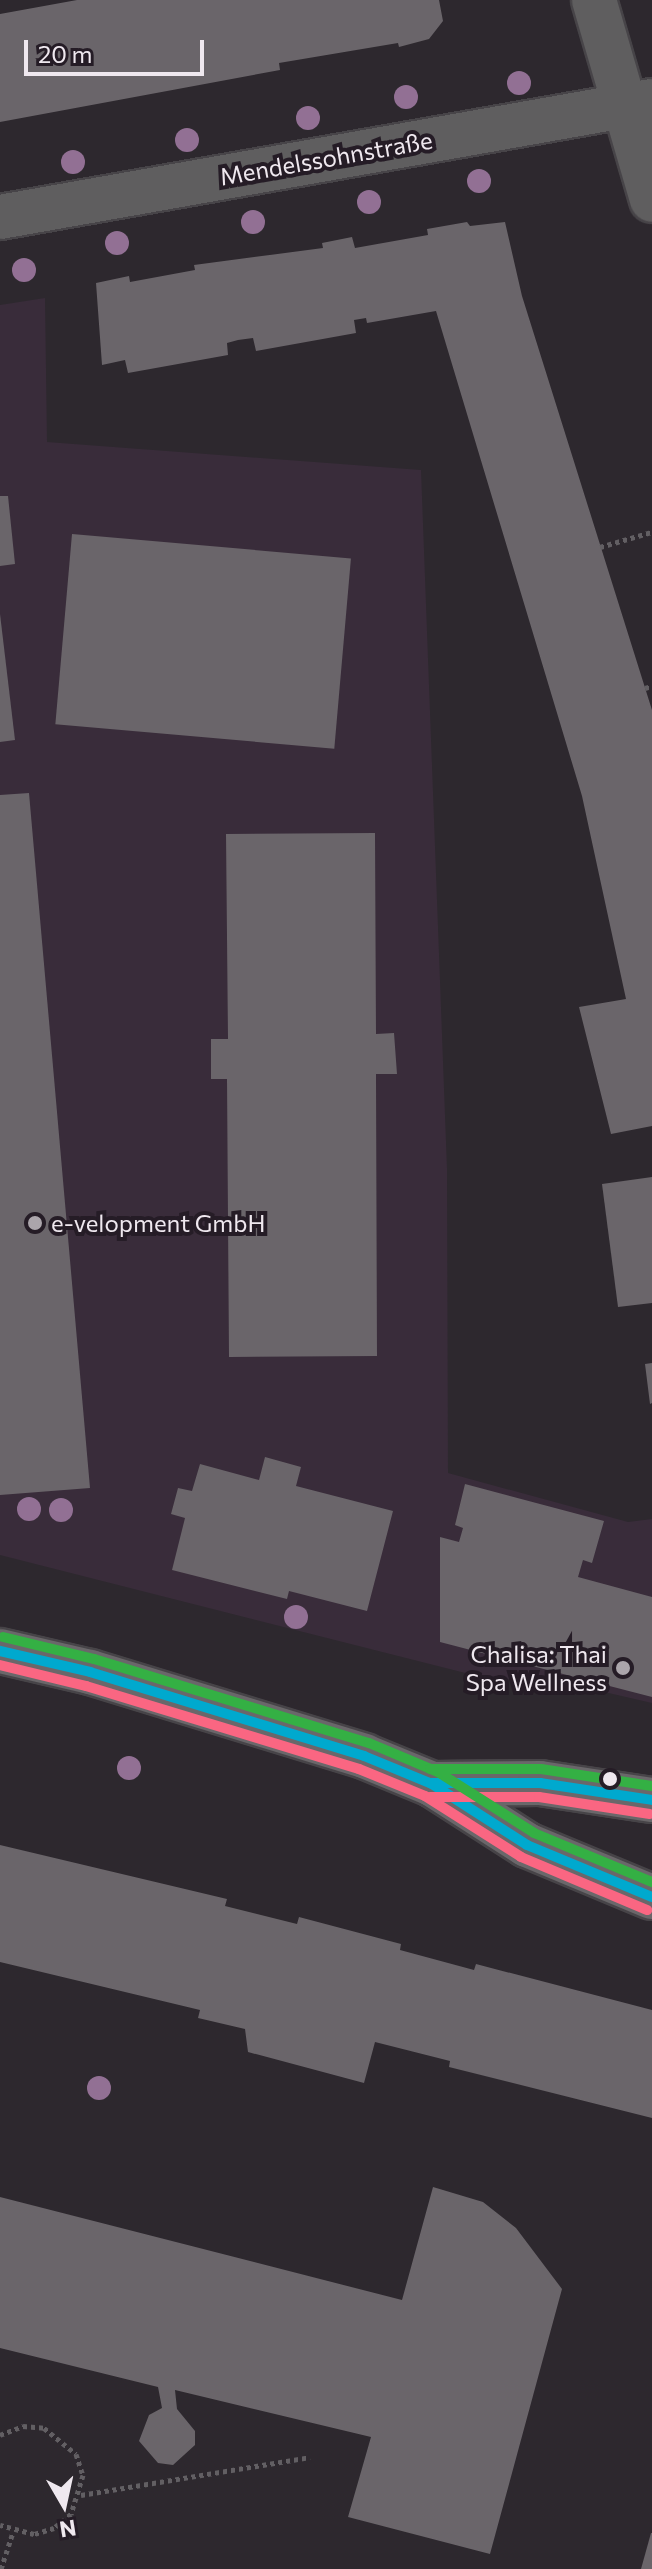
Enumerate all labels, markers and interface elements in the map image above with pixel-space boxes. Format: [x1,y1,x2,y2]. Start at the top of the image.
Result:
scale bar [28,24,208,74]
text: 20 m [38,39,92,68]
street label: Mendelssohnstraße [217,125,435,191]
place label: e-velopment GmbH [51,1209,265,1237]
marker: e-velopment GmbH [26,1214,44,1232]
place label: Chalisa: Thai Spa Wellness [466,1640,607,1696]
marker: Chalisa: Thai Spa Wellness [614,1659,632,1677]
unlabelled marker [602,1771,618,1787]
north arrow [24,2465,104,2545]
text: N [58,2515,78,2544]

